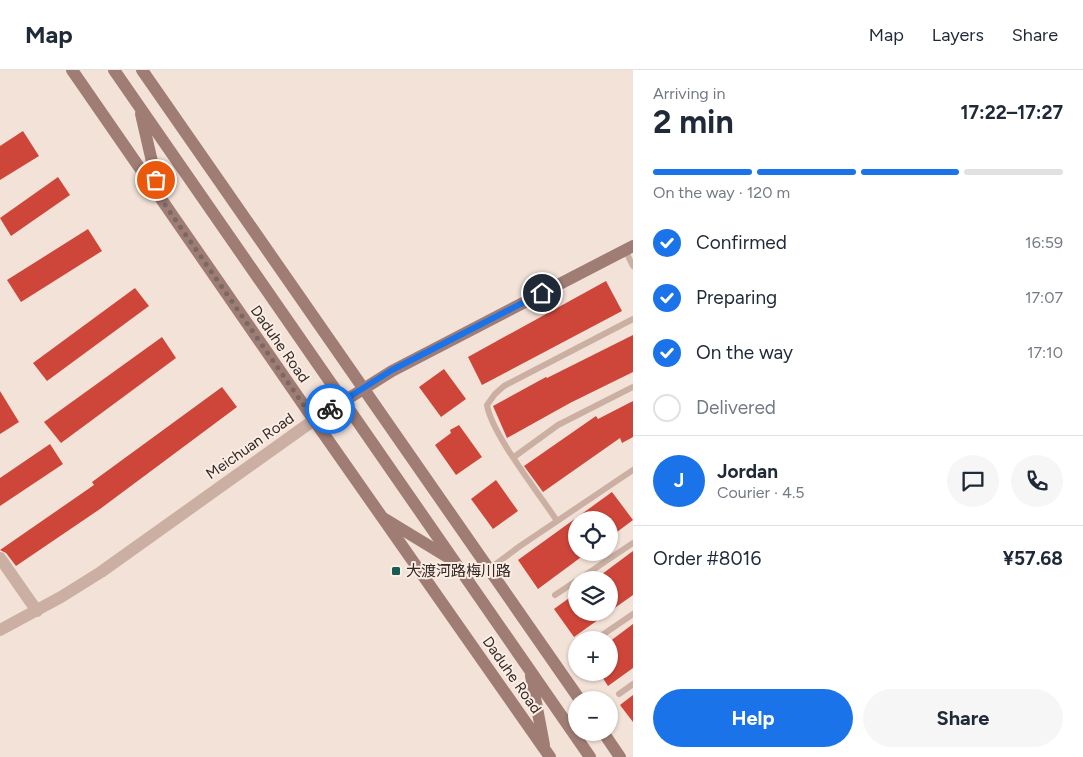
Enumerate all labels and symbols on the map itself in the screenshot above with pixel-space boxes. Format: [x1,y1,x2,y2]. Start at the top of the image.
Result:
pin [135,159,177,201]
pin [521,272,563,314]
street label: Daduhe Road [247,302,313,386]
courier [305,384,355,434]
street label: Meichuan Road [202,409,298,483]
place label: 大渡河路梅川路 [406,562,511,580]
marker: 大渡河路梅川路 [390,565,402,577]
street label: Daduhe Road [479,633,545,717]

